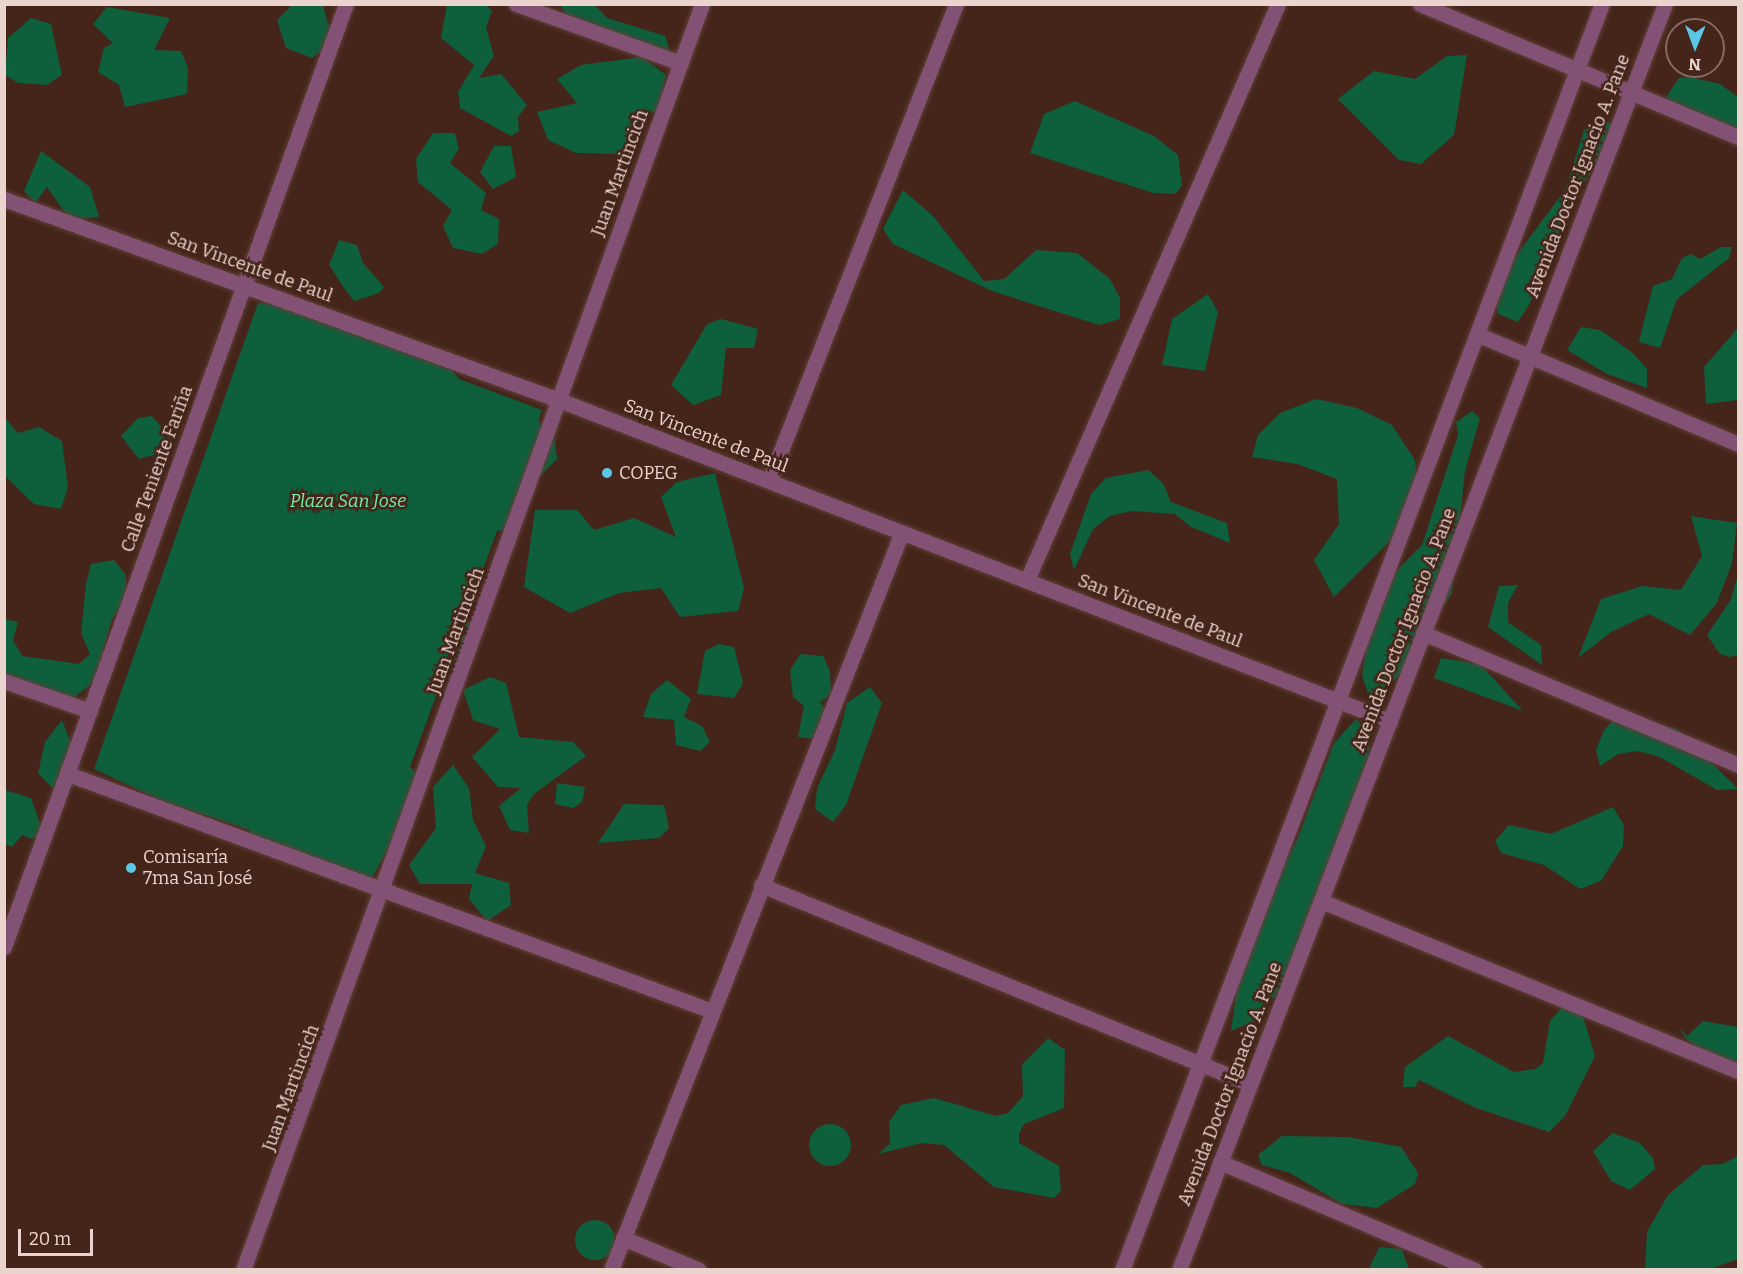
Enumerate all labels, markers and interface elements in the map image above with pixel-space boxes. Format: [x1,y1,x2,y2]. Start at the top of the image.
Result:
north arrow [1665,18,1725,78]
street label: Avenida Doctor Ignacio A. Pane [1522,51,1634,301]
text: N [1688,55,1701,74]
street label: Juan Martincich [587,107,653,239]
street label: San Vincente de Paul [165,227,335,307]
street label: Calle Teniente Fariña [117,383,197,555]
street label: San Vincente de Paul [621,395,791,477]
place label: COPEG [619,462,678,484]
marker: COPEG [600,466,614,480]
park label: Plaza San Jose [290,490,406,512]
street label: Avenida Doctor Ignacio A. Pane [1348,505,1460,755]
street label: Juan Martincich [423,565,489,697]
street label: San Vincente de Paul [1075,570,1245,652]
place label: Comisaría 7ma San José [143,847,252,890]
marker: Comisaría 7ma San José [124,861,138,875]
street label: Avenida Doctor Ignacio A. Pane [1174,959,1286,1209]
street label: Juan Martincich [258,1022,324,1154]
scale bar [21,1217,96,1255]
text: 20 m [29,1228,71,1250]

